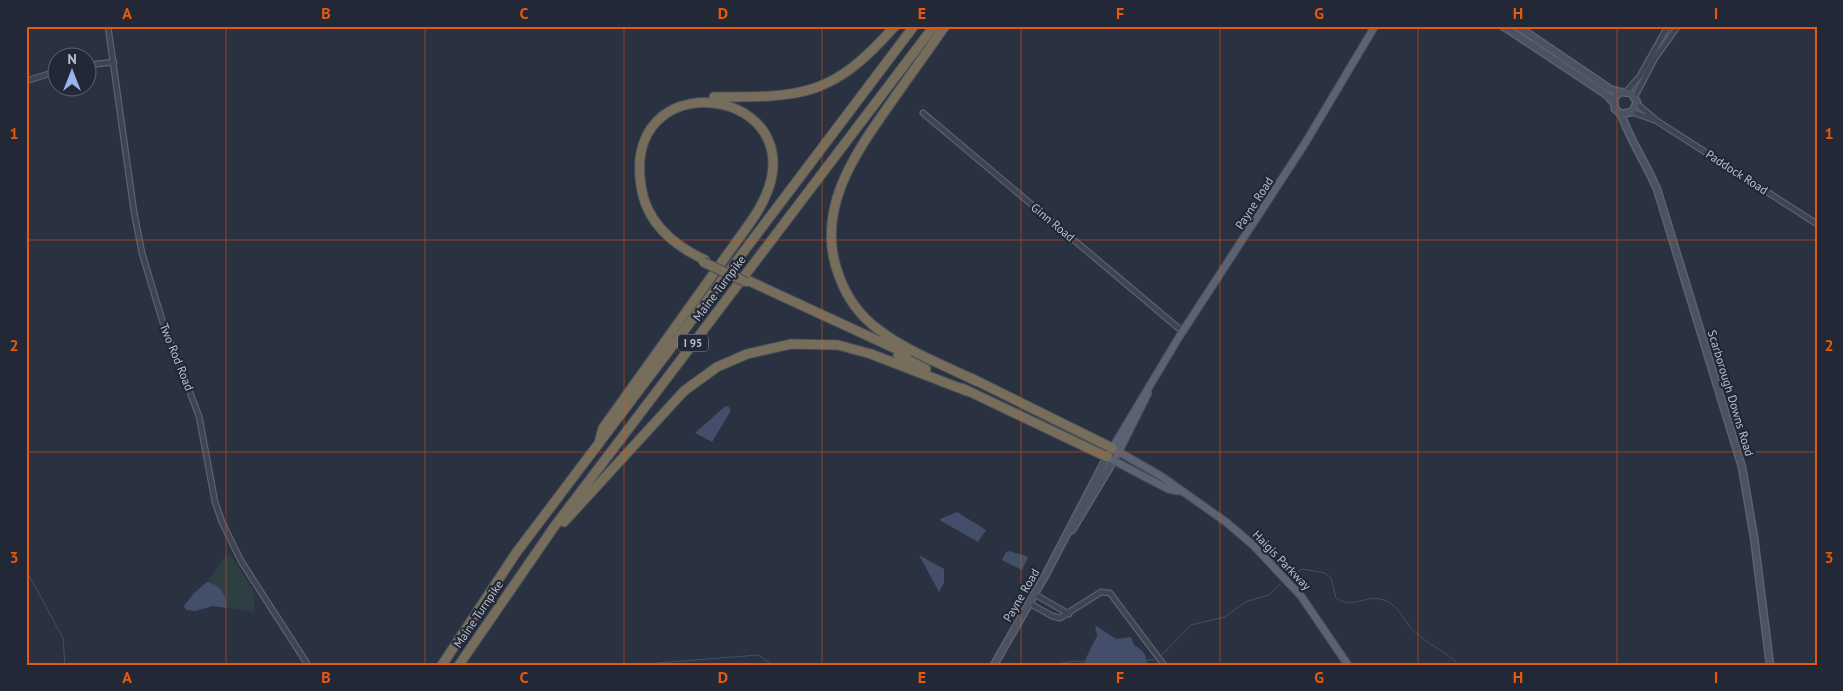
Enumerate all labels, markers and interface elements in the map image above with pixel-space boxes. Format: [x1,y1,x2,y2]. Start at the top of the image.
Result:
text: A [122,3,132,23]
text: B [321,3,331,23]
text: C [520,3,529,23]
text: D [718,3,728,23]
text: E [918,3,926,23]
text: F [1116,3,1124,23]
text: G [1314,3,1324,23]
text: H [1513,3,1523,23]
text: I [1714,3,1718,23]
north arrow [48,48,98,98]
text: N [67,50,77,68]
text: 1 [9,123,19,143]
text: 1 [1824,123,1834,143]
street label: Paddock Road [1703,146,1771,198]
street label: Payne Road [1232,174,1276,232]
street label: Ginn Road [1028,199,1078,245]
street label: Maine Turnpike [690,252,748,324]
street label: Two Rod Road [157,321,197,393]
street label: Scarborough Downs Road [1705,328,1757,458]
road number: I 95 [678,334,708,352]
text: 2 [9,335,19,355]
text: 2 [1824,335,1834,355]
street label: Haigis Parkway [1250,527,1315,593]
text: 3 [9,547,19,567]
text: 3 [1824,547,1834,567]
street label: Payne Road [1000,566,1042,624]
street label: Maine Turnpike [450,577,506,651]
text: A [122,667,132,687]
text: B [321,667,331,687]
text: C [520,667,529,687]
text: D [718,667,728,687]
text: E [918,667,926,687]
text: F [1116,667,1124,687]
text: G [1314,667,1324,687]
text: H [1513,667,1523,687]
text: I [1714,667,1718,687]

